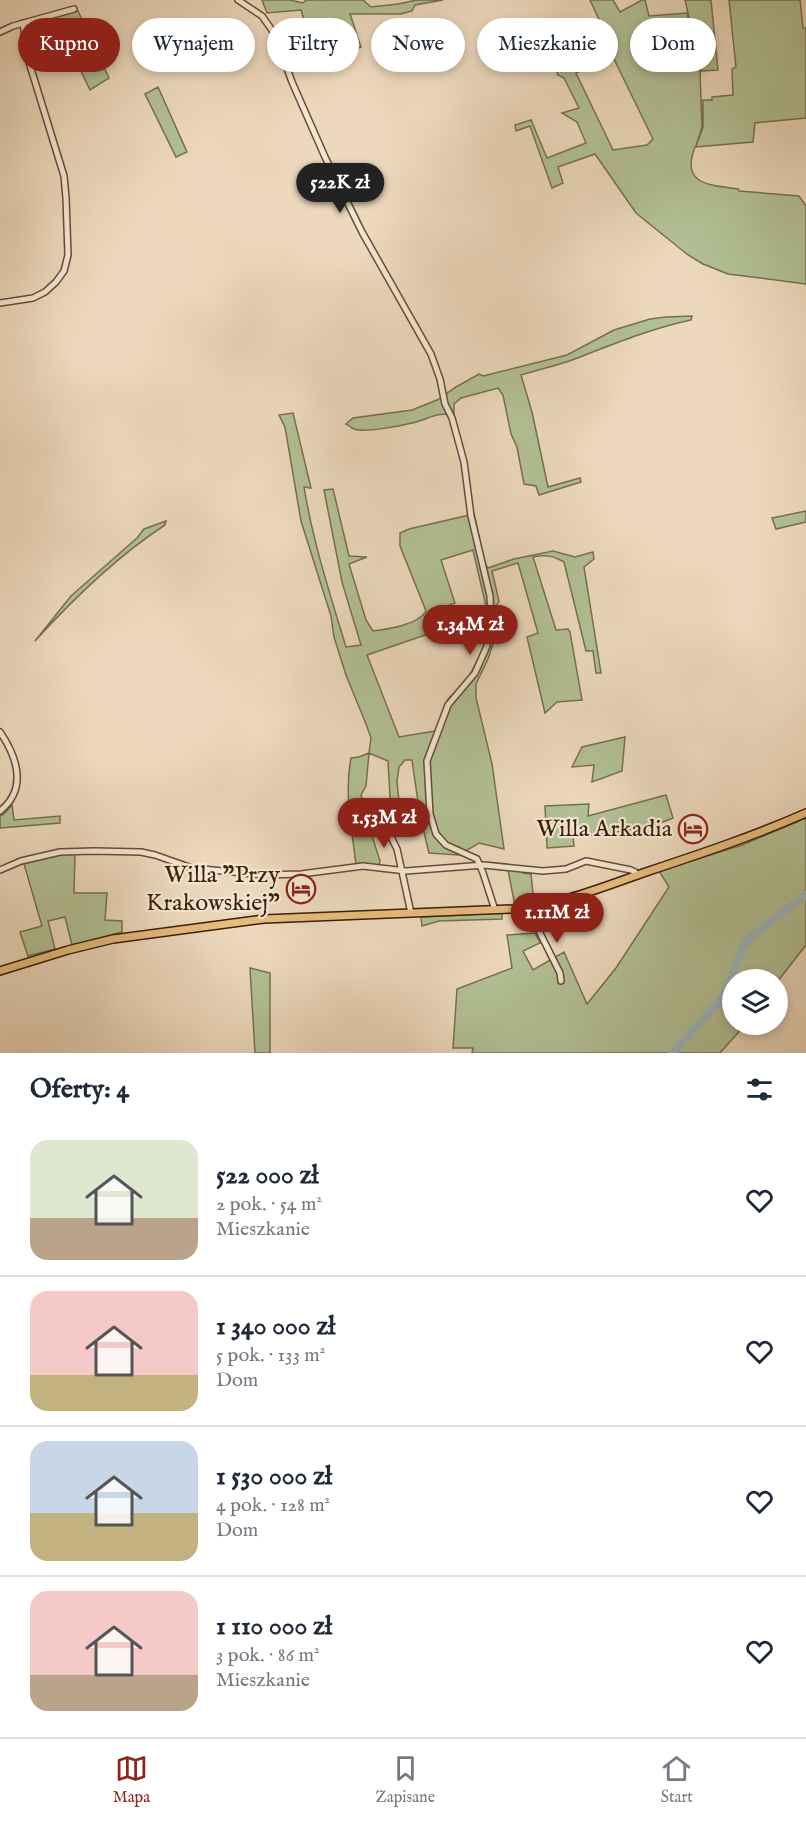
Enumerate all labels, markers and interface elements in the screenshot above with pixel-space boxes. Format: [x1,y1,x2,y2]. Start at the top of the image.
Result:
chip: Kupno [18,18,120,72]
chip: Wynajem [132,18,255,72]
chip: Filtry [267,18,359,72]
chip: Nowe [371,18,465,72]
chip: Mieszkanie [477,18,618,72]
chip: Dom [630,18,716,72]
pin: 522K zł [285,163,395,214]
text: 522K zł [310,170,370,195]
pin: 1.34M zł [408,605,532,656]
text: 1.34M zł [437,612,503,637]
pin: 1.53M zł [322,798,446,849]
text: 1.53M zł [352,805,416,830]
hotel icon: Willa Arkadia [677,813,709,845]
place label: Willa Arkadia [536,814,673,845]
place label: Willa "Przy Krakowskiej" [146,860,280,919]
hotel icon: Willa "Przy Krakowskiej" [285,873,317,905]
pin: 1.11M zł [495,893,619,944]
text: 1.11M zł [525,900,589,925]
map controls [722,969,788,1035]
button: layers [722,969,788,1035]
text: Oferty: 4 [30,1073,129,1106]
icon: filters [743,1073,776,1106]
text: 522 000 zł [216,1159,319,1192]
icon: home [78,1164,150,1236]
icon: heart [743,1184,776,1217]
text: 2 pok. · 54 m² [216,1192,322,1217]
text: Mieszkanie [216,1217,310,1242]
text: 1 340 000 zł [216,1310,335,1343]
icon: home [78,1315,150,1387]
icon: heart [743,1335,776,1368]
text: 5 pok. · 133 m² [216,1343,325,1368]
text: Dom [216,1368,258,1393]
text: 1 530 000 zł [216,1460,332,1493]
icon: home [78,1465,150,1537]
icon: heart [743,1485,776,1518]
text: 4 pok. · 128 m² [216,1493,330,1518]
text: Dom [216,1518,258,1543]
text: 1 110 000 zł [216,1610,332,1643]
icon: home [78,1615,150,1687]
icon: heart [743,1635,776,1668]
text: 3 pok. · 86 m² [216,1643,319,1668]
text: Mieszkanie [216,1668,310,1693]
tab: Mapa [113,1752,150,1808]
tab: Zapisane [376,1752,435,1808]
tab: Start [660,1752,693,1808]

